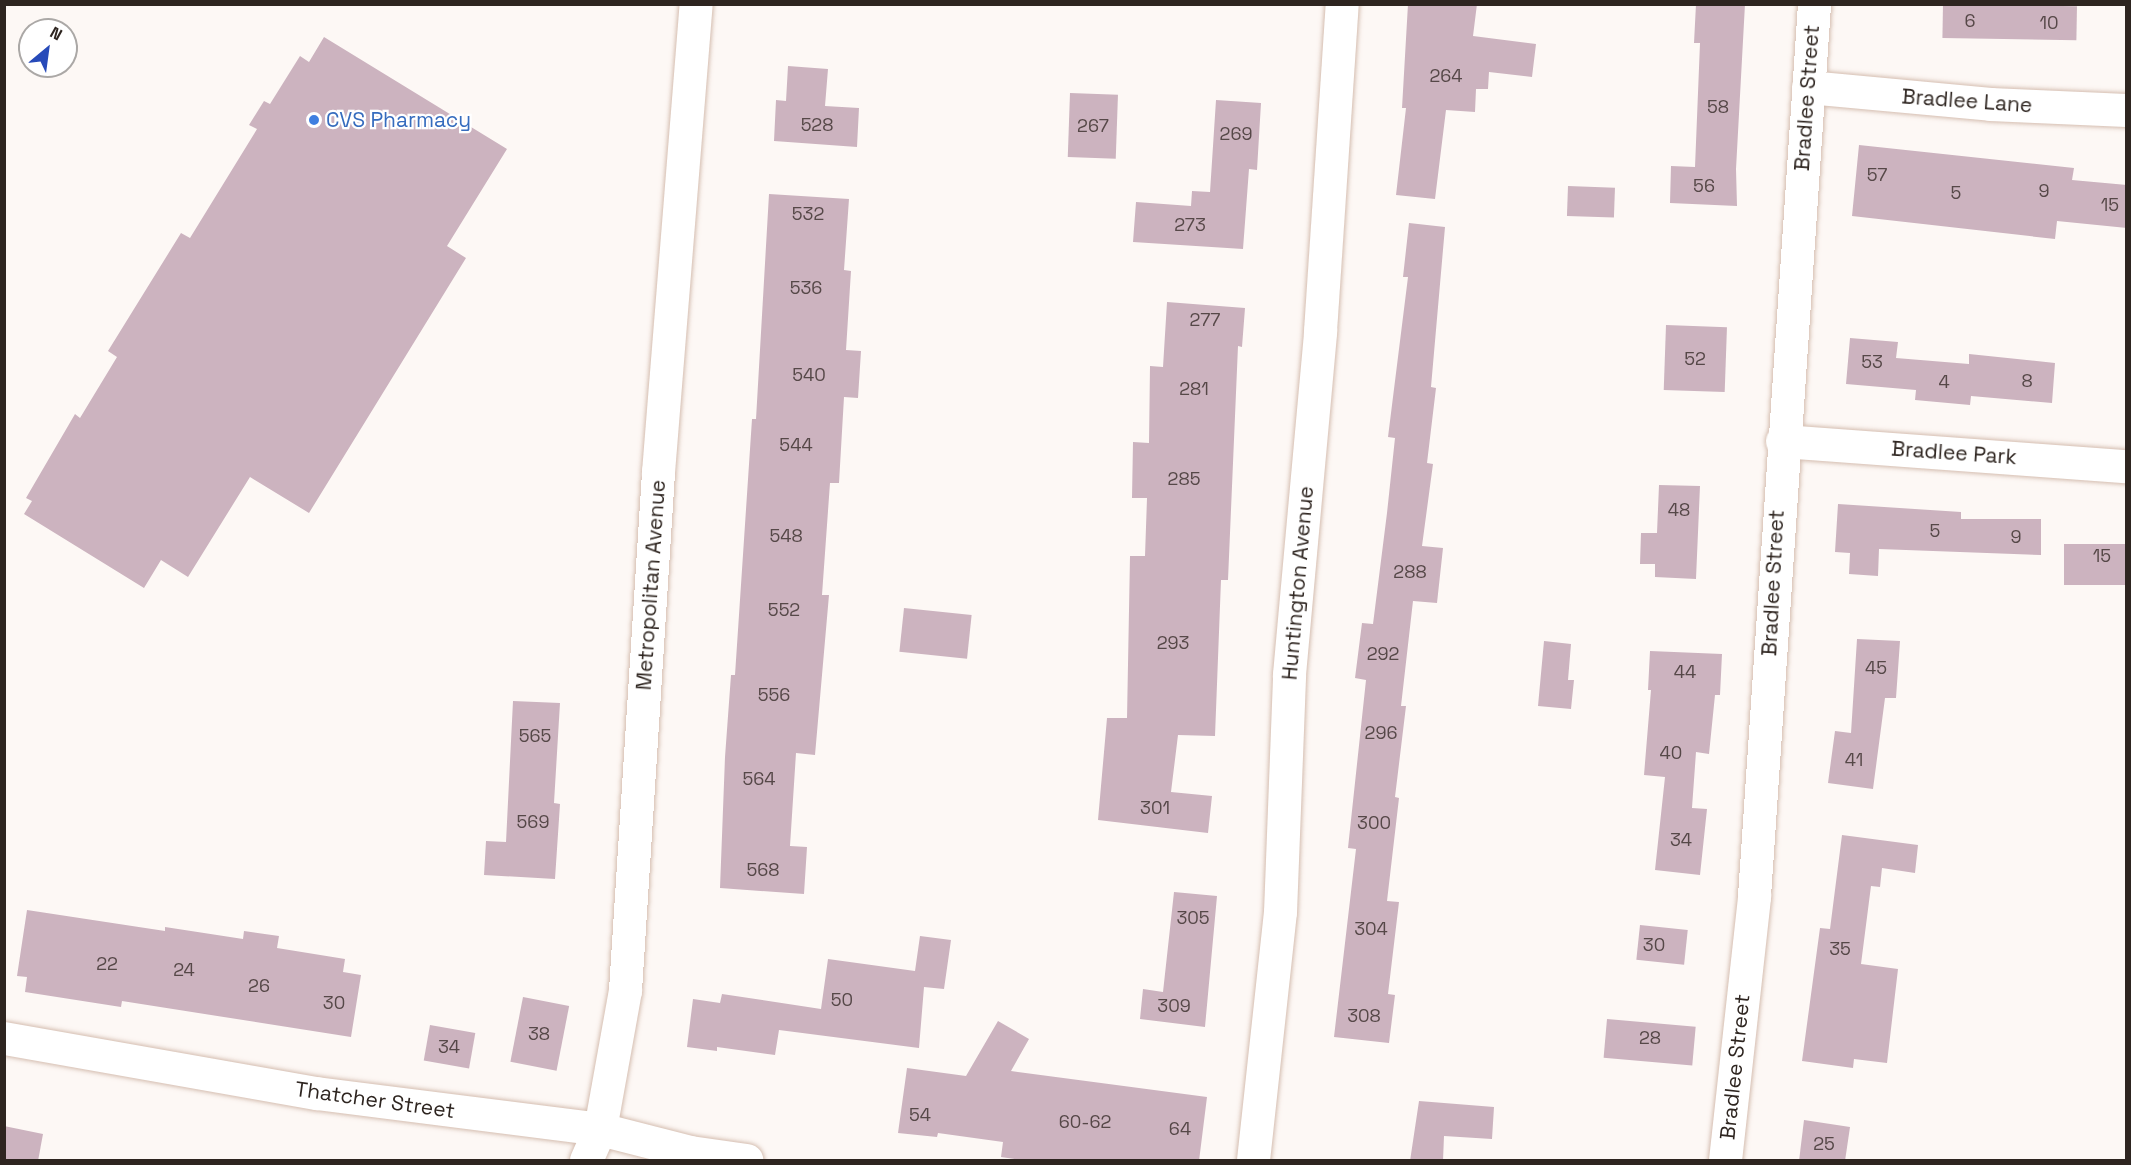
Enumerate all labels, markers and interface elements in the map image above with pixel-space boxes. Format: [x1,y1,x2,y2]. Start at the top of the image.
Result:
house number: 6 [1964,10,1976,32]
house number: 10 [2039,12,2059,34]
north arrow [18,18,78,78]
text: N [46,22,66,45]
street label: Bradlee Street [1789,24,1825,172]
house number: 264 [1429,65,1463,87]
street label: Bradlee Lane [1901,84,2033,118]
house number: 58 [1707,96,1729,118]
place label: CVS Pharmacy [326,107,471,133]
marker: CVS Pharmacy [307,113,321,127]
house number: 528 [801,114,833,136]
house number: 267 [1077,115,1109,137]
house number: 269 [1220,123,1252,145]
house number: 57 [1867,164,1887,186]
house number: 56 [1693,175,1715,197]
house number: 9 [2038,180,2050,202]
house number: 5 [1951,182,1961,204]
house number: 15 [2101,194,2119,216]
house number: 532 [792,203,824,225]
house number: 273 [1174,214,1206,236]
house number: 536 [790,277,822,299]
house number: 277 [1189,309,1221,331]
house number: 52 [1684,348,1706,370]
house number: 53 [1861,351,1883,373]
house number: 540 [792,364,826,386]
house number: 8 [2021,370,2033,392]
house number: 4 [1938,371,1950,393]
house number: 281 [1179,378,1209,400]
house number: 544 [779,434,813,456]
street label: Bradlee Park [1890,436,2018,470]
house number: 285 [1168,468,1200,490]
street label: Metropolitan Avenue [631,479,671,691]
street label: Huntington Avenue [1277,485,1319,681]
house number: 48 [1668,499,1690,521]
street label: Bradlee Street [1757,509,1789,657]
house number: 5 [1930,520,1940,542]
house number: 548 [769,525,803,547]
house number: 9 [2010,526,2022,548]
house number: 15 [2093,545,2111,567]
house number: 288 [1393,561,1427,583]
house number: 552 [768,599,800,621]
house number: 293 [1157,632,1189,654]
house number: 292 [1367,643,1399,665]
house number: 45 [1865,657,1887,679]
house number: 44 [1674,661,1696,683]
house number: 556 [758,684,790,706]
house number: 296 [1365,722,1397,744]
house number: 565 [519,725,551,747]
house number: 40 [1660,742,1682,764]
house number: 41 [1845,749,1863,771]
house number: 564 [742,768,776,790]
house number: 301 [1140,797,1170,819]
house number: 569 [517,811,549,833]
house number: 300 [1357,812,1391,834]
house number: 34 [1670,829,1692,851]
house number: 568 [746,859,780,881]
house number: 305 [1176,907,1210,929]
house number: 304 [1354,918,1388,940]
house number: 30 [1643,934,1665,956]
house number: 35 [1829,938,1851,960]
house number: 22 [96,953,118,975]
house number: 24 [173,959,195,981]
house number: 26 [248,975,270,997]
house number: 50 [831,989,853,1011]
house number: 30 [323,992,345,1014]
street label: Bradlee Street [1715,993,1755,1141]
house number: 309 [1157,995,1191,1017]
house number: 308 [1347,1005,1381,1027]
house number: 38 [528,1023,550,1045]
house number: 28 [1639,1027,1661,1049]
house number: 34 [438,1036,460,1058]
street label: Thatcher Street [293,1076,457,1124]
house number: 54 [909,1104,931,1126]
house number: 60-62 [1059,1111,1111,1133]
house number: 64 [1169,1118,1191,1140]
house number: 25 [1813,1133,1835,1155]

